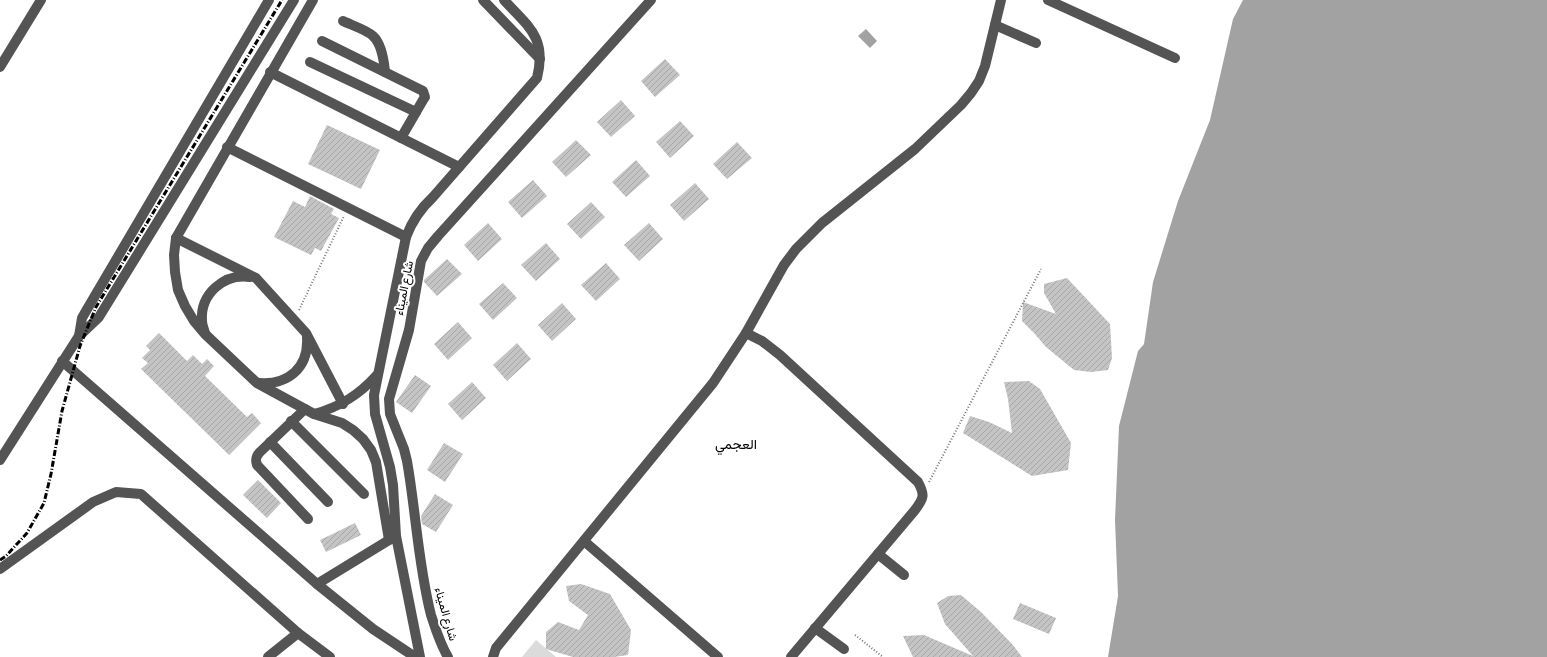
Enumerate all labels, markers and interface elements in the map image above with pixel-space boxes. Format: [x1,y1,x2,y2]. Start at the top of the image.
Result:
street label: شارع الميناء [392,260,418,317]
district label: العجمي [715,436,757,456]
street label: شارع الميناء [430,585,460,643]

